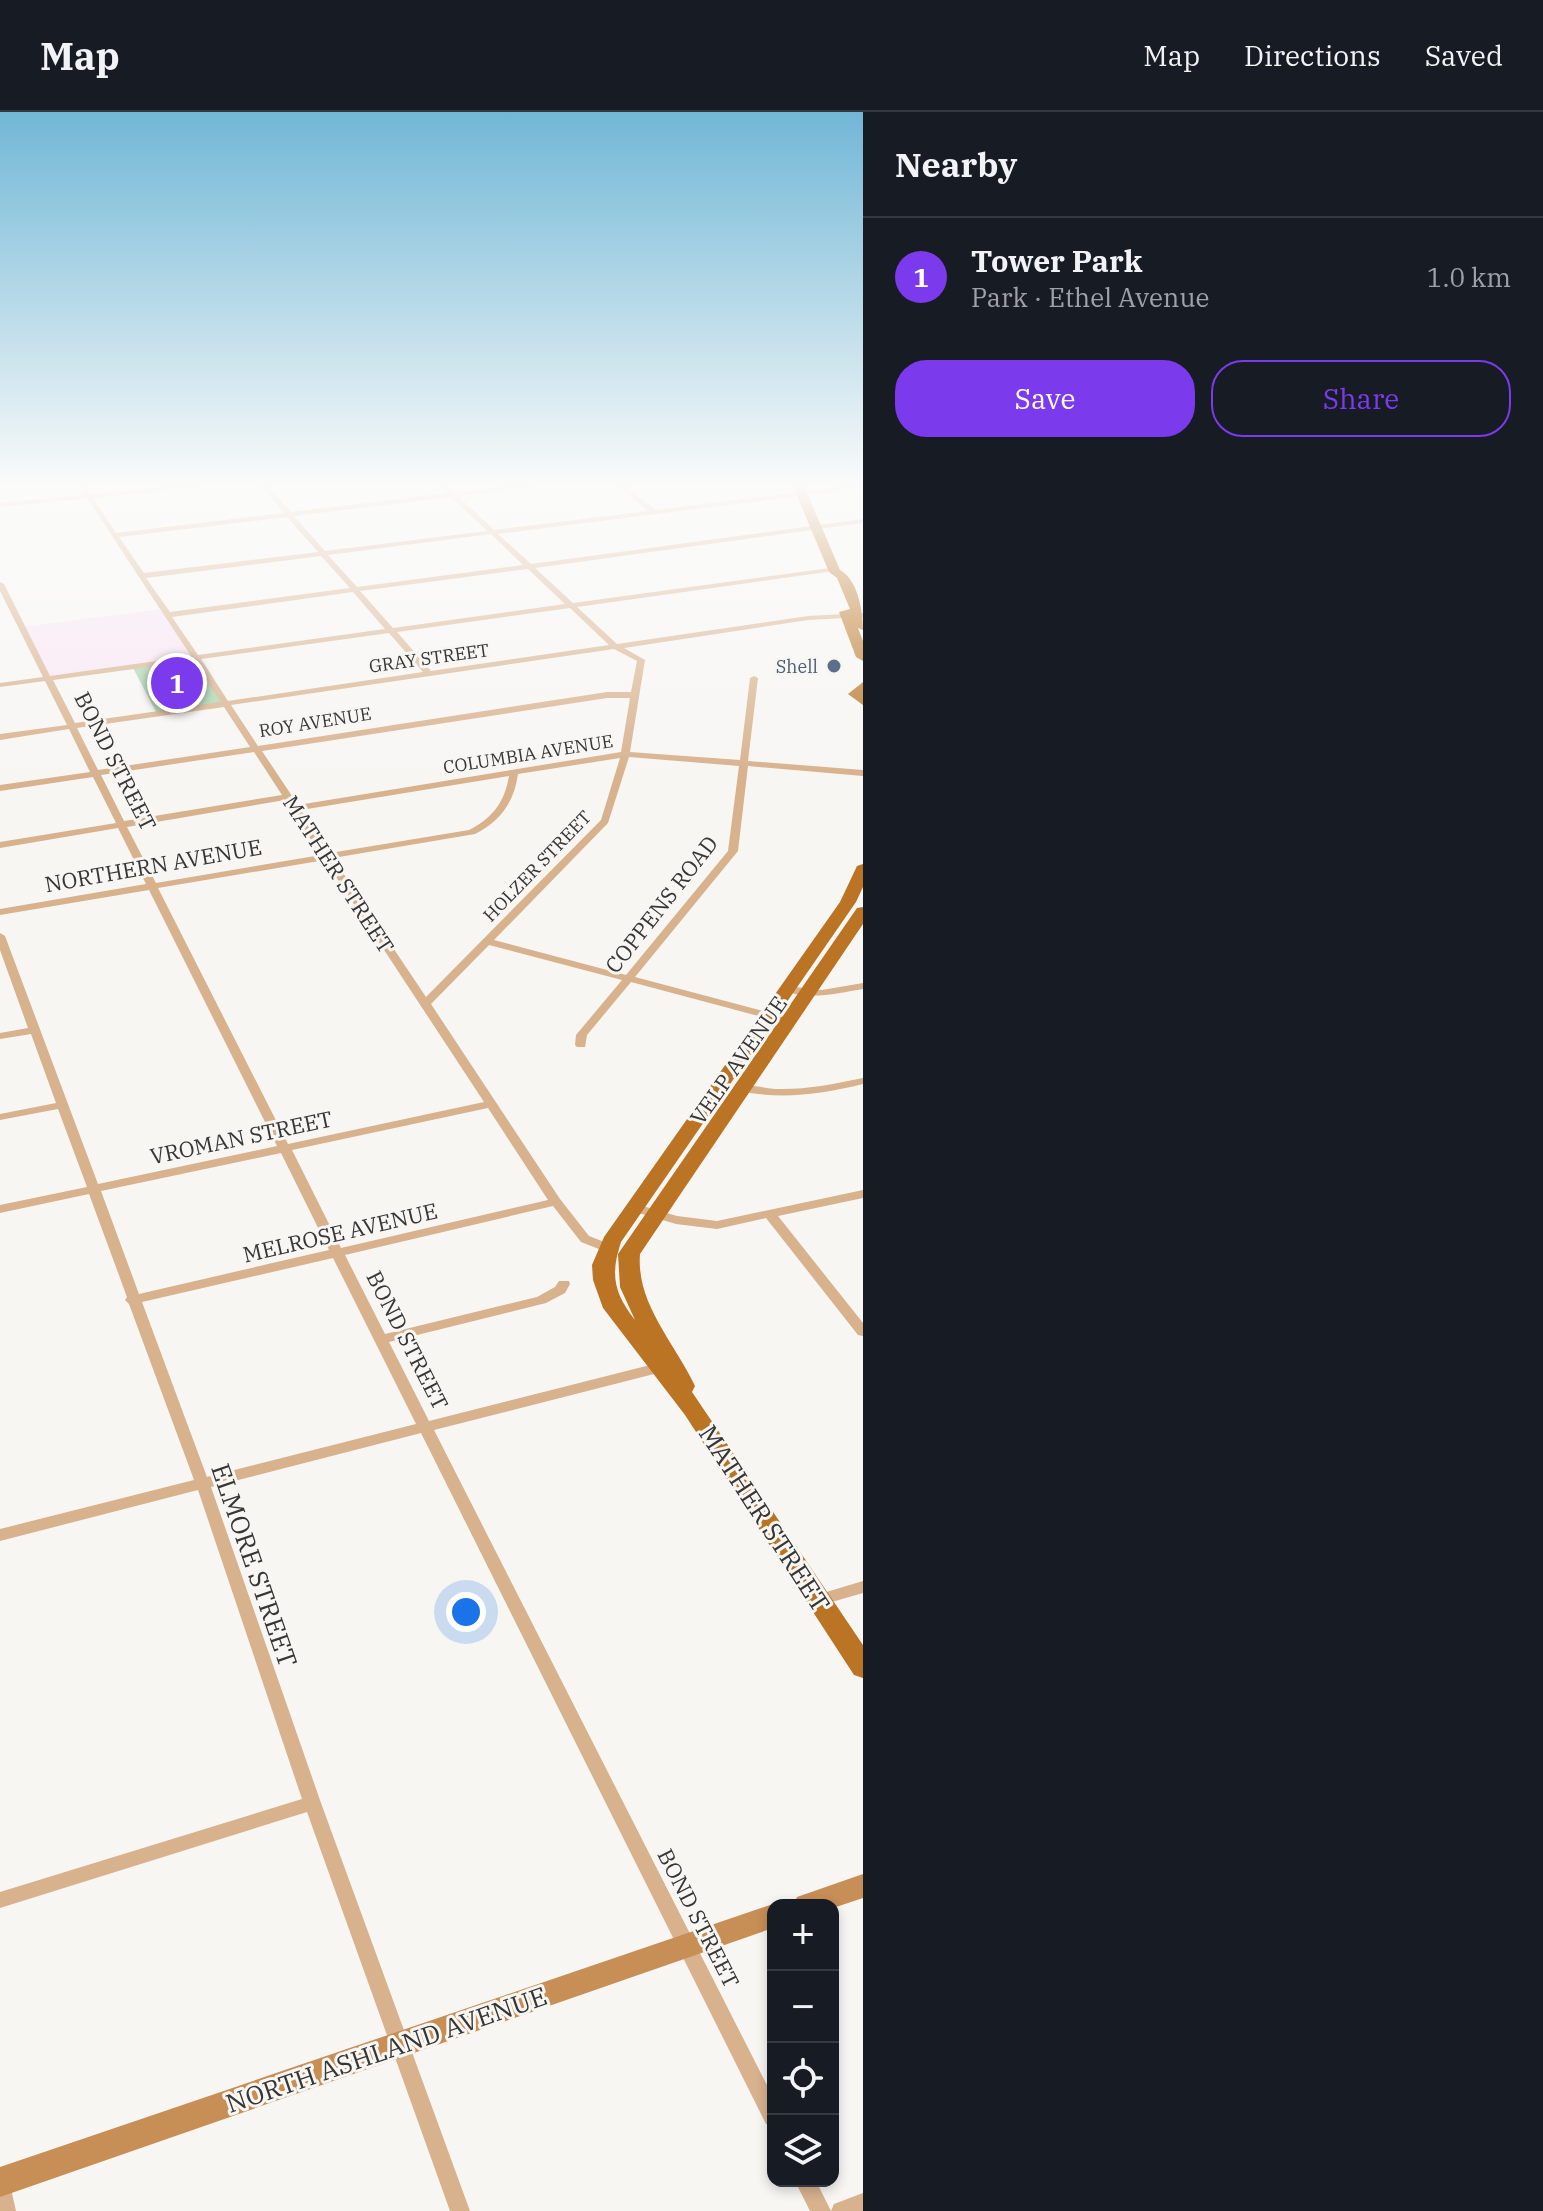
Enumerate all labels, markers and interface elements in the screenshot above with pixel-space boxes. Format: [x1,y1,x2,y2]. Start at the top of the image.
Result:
text: Map [40,31,120,80]
text: Map [1143,37,1200,74]
text: Directions [1244,37,1381,74]
text: Saved [1425,37,1503,74]
text: Nearby [895,142,1017,186]
text: Tower Park [971,241,1142,280]
text: 1 [913,260,929,294]
text: 1.0 km [1427,260,1511,294]
text: Park · Ethel Avenue [971,280,1209,314]
button: Save [895,360,1195,437]
button: Share [1211,360,1511,437]
street label: GRAY STREET [367,638,491,678]
pin: 1 [151,653,203,713]
place label: Shell [776,655,818,678]
marker: Shell [825,657,843,675]
street label: BOND STREET [68,686,164,836]
street label: ROY AVENUE [257,702,373,742]
street label: COLUMBIA AVENUE [441,729,615,779]
street label: MATHER STREET [277,789,401,959]
street label: HOLZER STREET [478,805,596,927]
street label: COPPENS ROAD [598,829,724,979]
street label: NORTHERN AVENUE [42,832,264,898]
street label: VELP AVENUE [683,990,793,1130]
street label: VROMAN STREET [147,1104,335,1170]
street label: MELROSE AVENUE [240,1195,440,1269]
street label: BOND STREET [360,1265,456,1415]
street label: MATHER STREET [692,1418,838,1618]
street label: ELMORE STREET [204,1459,306,1671]
your location [446,1592,486,1632]
street label: BOND STREET [651,1843,747,1993]
map controls [767,1899,839,2187]
button: + [767,1899,839,1971]
button: − [767,1971,839,2043]
street label: NORTH ASHLAND AVENUE [221,1978,551,2120]
button: locate [767,2043,839,2115]
button: layers [767,2115,839,2187]

